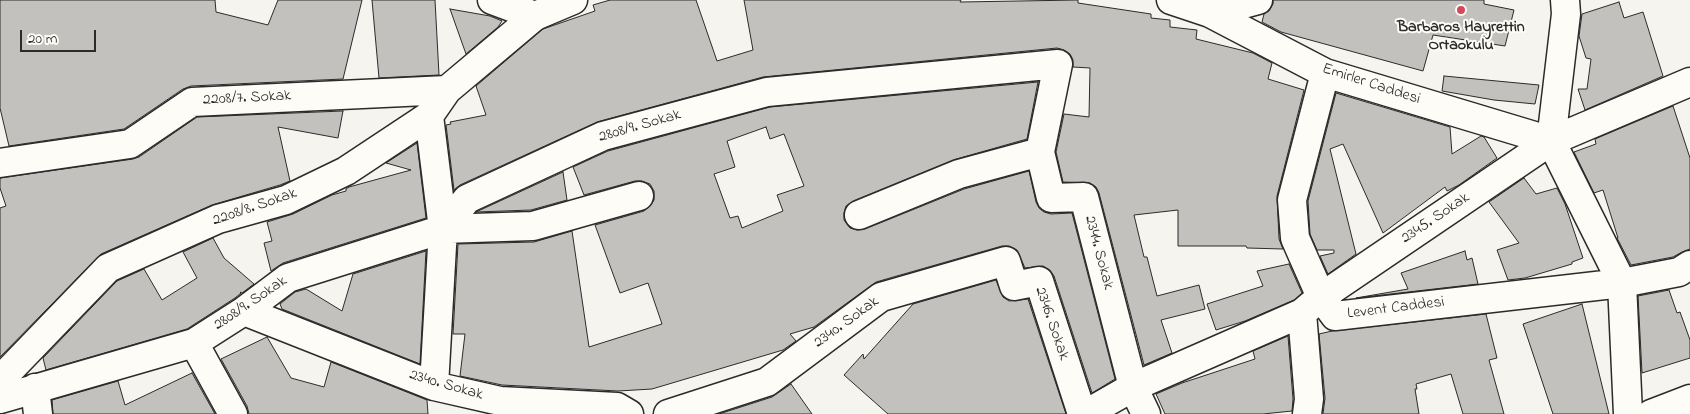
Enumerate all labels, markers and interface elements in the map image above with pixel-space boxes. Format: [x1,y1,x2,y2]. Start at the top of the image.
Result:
marker: Barbaros Hayrettin Ortaokulu [1455,4,1467,16]
place label: Barbaros Hayrettin Ortaokulu [1397,18,1525,56]
scale bar [22,20,99,52]
text: 20 m [28,28,57,50]
street label: Emirler Caddesi [1319,60,1423,110]
street label: 2208/7. Sokak [202,87,292,111]
street label: 2808/9. Sokak [597,106,683,148]
street label: 2208/8. Sokak [210,185,300,231]
street label: 2345. Sokak [1398,189,1474,249]
street label: 2344. Sokak [1079,214,1117,292]
street label: 2808/9. Sokak [211,272,291,336]
street label: 2346. Sokak [1030,285,1072,363]
street label: 2340. Sokak [811,293,883,353]
street label: Levent Caddesi [1346,294,1446,324]
street label: 2340. Sokak [407,366,485,406]

